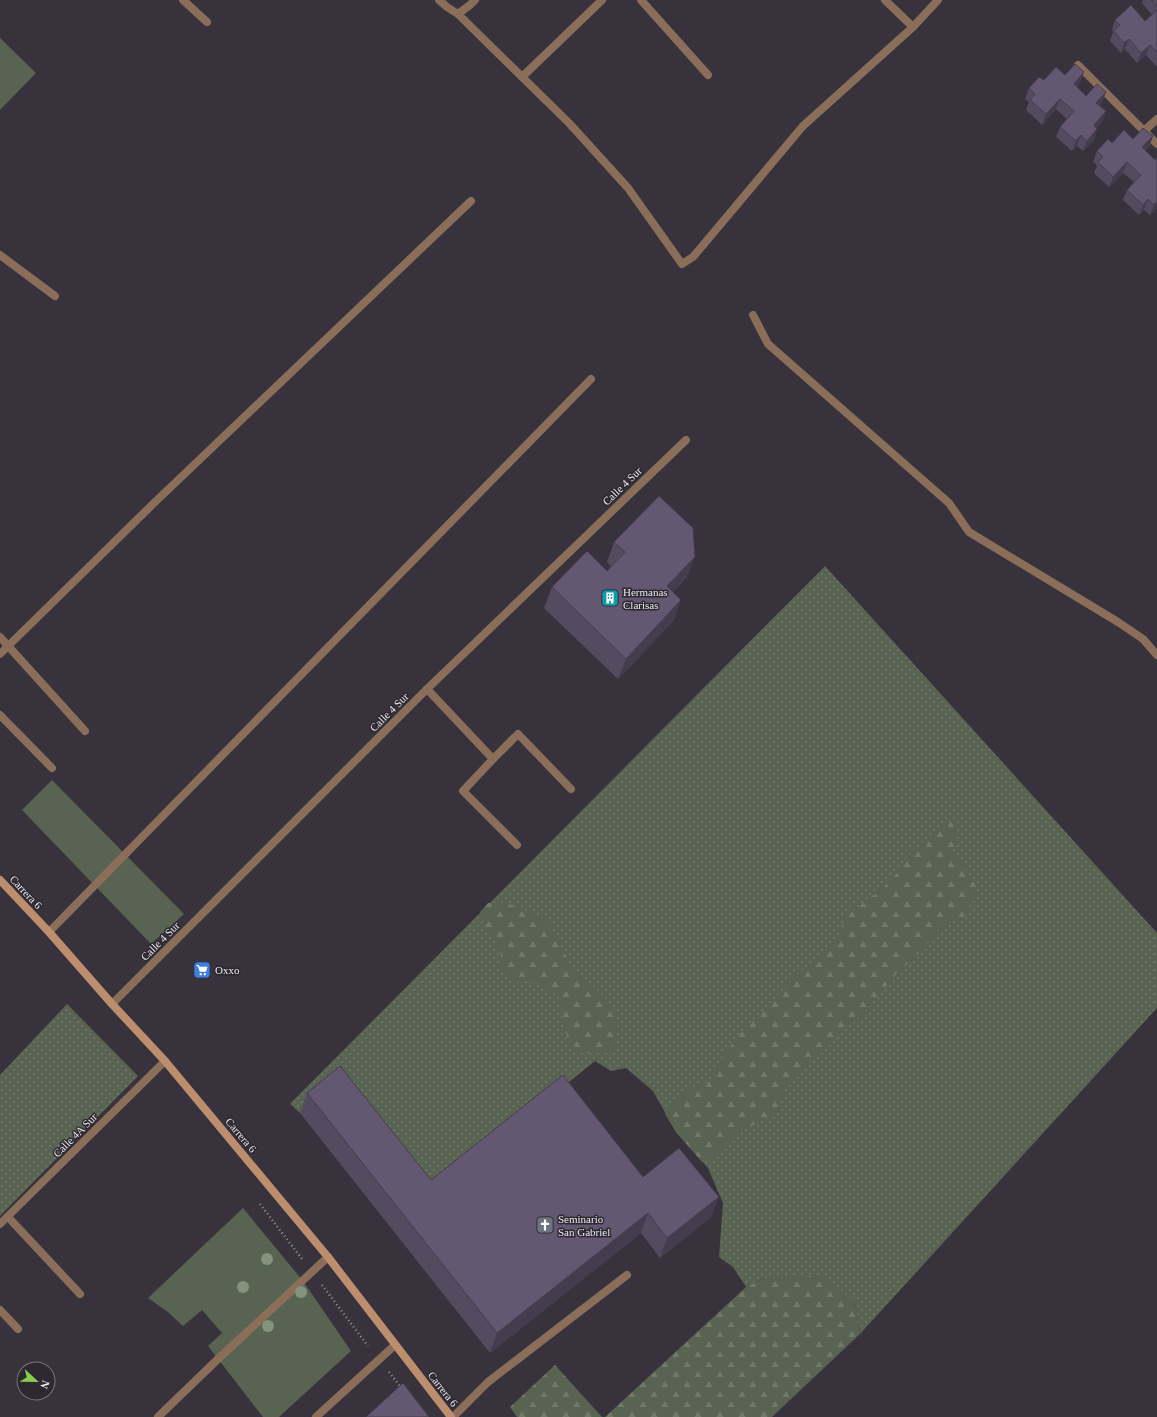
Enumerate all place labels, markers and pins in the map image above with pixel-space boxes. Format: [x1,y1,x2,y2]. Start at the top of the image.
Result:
place label: Hermanas Clarisas [623,586,668,611]
building icon: Hermanas Clarisas [600,588,620,608]
supermarket icon: Oxxo [192,960,212,980]
place label: Oxxo [215,964,240,976]
place label: Seminario San Gabriel [558,1213,610,1238]
church icon: Seminario San Gabriel [535,1215,555,1235]

